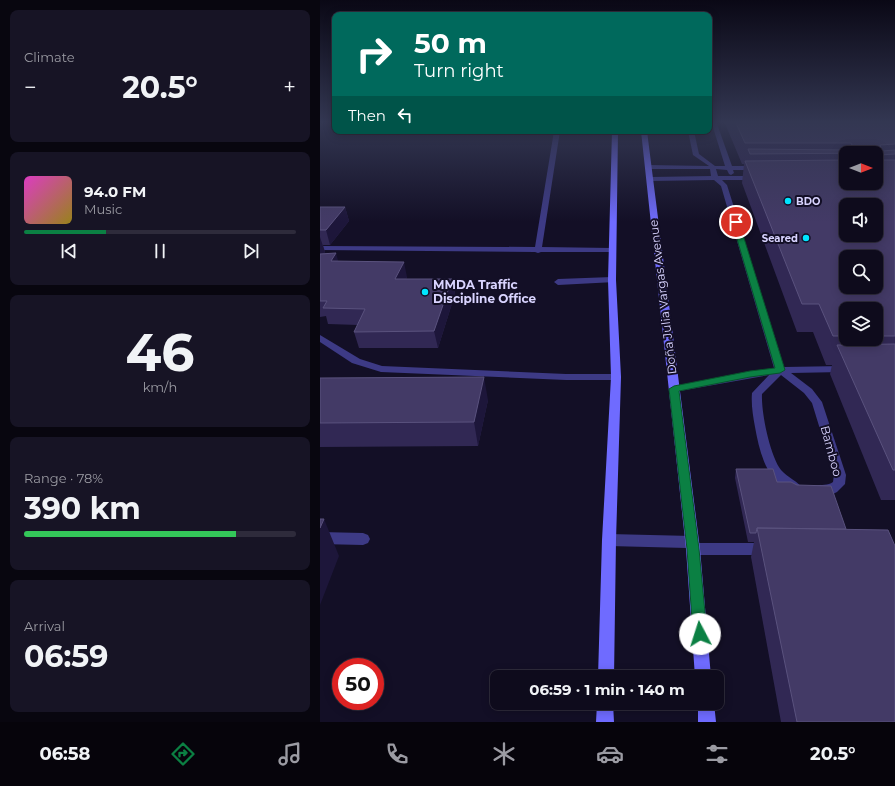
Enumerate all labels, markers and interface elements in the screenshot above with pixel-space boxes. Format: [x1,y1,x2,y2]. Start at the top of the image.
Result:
text: 50 m [414,26,487,60]
icon: right [348,28,400,80]
text: Climate [24,49,75,65]
text: Turn right [414,60,504,82]
text: 20.5° [122,69,198,106]
text: − [24,74,37,101]
text: + [283,74,296,101]
icon: left [394,104,416,126]
text: Then [348,106,386,125]
north arrow [839,146,883,190]
map controls [839,146,883,346]
text: 94.0 FM [84,182,146,201]
place label: BDO [796,195,821,208]
marker: BDO [783,196,793,206]
button: sound [839,198,883,242]
text: Music [84,201,122,217]
pin [719,205,753,239]
icon: arrive [725,211,747,233]
street label: Doña Julia Vargas Avenue [646,219,679,375]
place label: Seared [762,232,798,245]
marker: Seared [801,233,811,243]
icon: previous [58,240,80,262]
icon: pause [149,240,171,262]
icon: next [240,240,262,262]
button: search [839,250,883,294]
place label: MMDA Traffic Discipline Office [433,277,536,306]
marker: MMDA Traffic Discipline Office [420,287,430,297]
button: layers [839,302,883,346]
text: 46 [126,321,194,384]
text: km/h [143,379,177,395]
street label: Bamboo [818,424,845,478]
text: Range · 78% [24,470,103,486]
text: 390 km [24,490,141,527]
position arrow [679,613,721,655]
text: Arrival [24,618,65,634]
text: 06:59 [24,638,108,675]
speed limit sign: 50 [332,658,384,710]
text: 06:59 · 1 min · 140 m [529,680,685,699]
icon: directions [169,740,197,768]
icon: music [276,740,304,768]
icon: phone [383,740,411,768]
icon: climate [490,740,518,768]
icon: car [596,740,624,768]
icon: filters [703,740,731,768]
text: 06:58 [39,743,90,765]
text: 20.5° [810,743,856,765]

